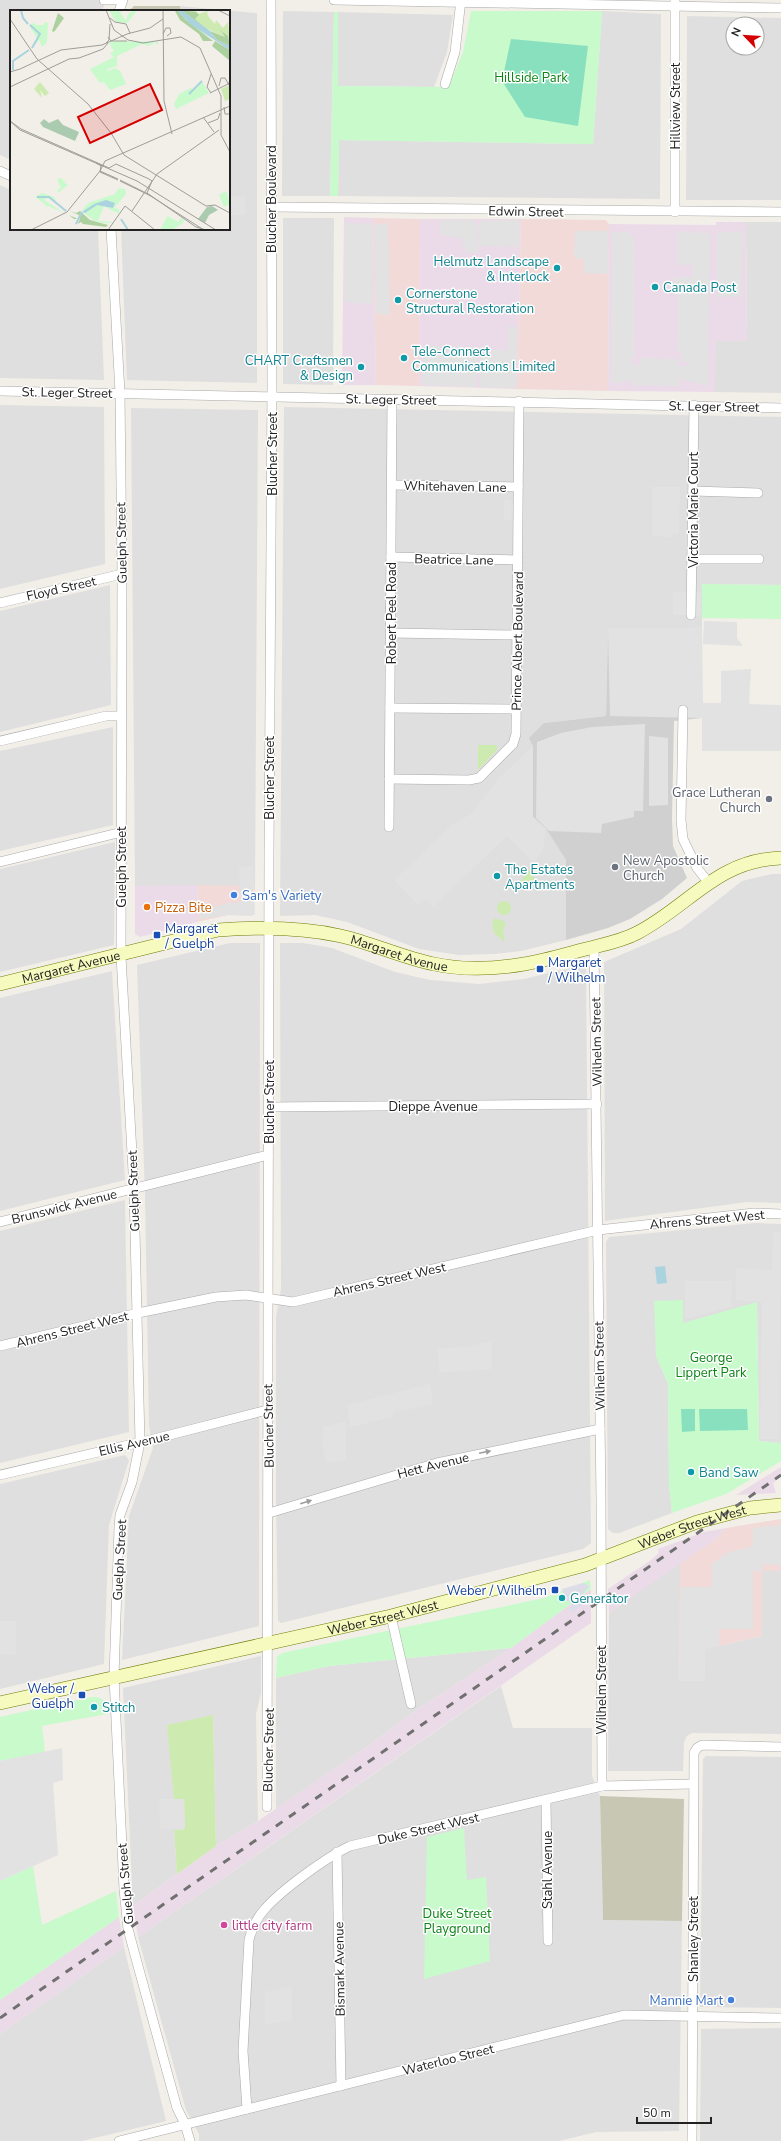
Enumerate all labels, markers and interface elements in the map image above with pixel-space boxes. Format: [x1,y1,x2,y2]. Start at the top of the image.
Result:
inset map [10,10,230,230]
north arrow [725,16,765,56]
text: N [728,25,745,39]
street label: Hillview Street [667,62,685,149]
park label: Hillside Park [494,69,568,87]
street label: Blucher Boulevard [263,145,281,253]
street label: Edwin Street [488,202,564,222]
place label: Helmutz Landscape & Interlock [433,253,549,286]
marker: Helmutz Landscape & Interlock [552,263,562,273]
place label: Canada Post [663,279,737,297]
marker: Canada Post [650,282,660,292]
place label: Cornerstone Structural Restoration [406,285,534,318]
marker: Cornerstone Structural Restoration [393,295,403,305]
place label: Tele-Connect Communications Limited [412,343,555,376]
place label: CHART Craftsmen & Design [245,352,353,385]
marker: Tele-Connect Communications Limited [399,353,409,363]
marker: CHART Craftsmen & Design [356,362,366,372]
street label: St. Leger Street [21,383,113,403]
street label: St. Leger Street [345,390,437,410]
street label: St. Leger Street [668,397,760,417]
street label: Blucher Street [264,412,282,496]
street label: Victoria Marie Court [685,452,703,569]
street label: Whitehaven Lane [403,477,507,497]
street label: Guelph Street [112,502,132,584]
street label: Beatrice Lane [414,550,494,570]
street label: Robert Peel Road [383,562,401,664]
street label: Prince Albert Boulevard [508,571,528,711]
street label: Floyd Street [25,572,98,606]
street label: Blucher Street [261,736,279,820]
place label: Grace Lutheran Church [672,784,761,817]
marker: Grace Lutheran Church [764,794,774,804]
street label: Guelph Street [113,826,131,908]
place label: New Apostolic Church [623,852,709,885]
place label: The Estates Apartments [505,861,575,894]
marker: New Apostolic Church [610,862,620,872]
marker: The Estates Apartments [492,871,502,881]
place label: Sam's Variety [242,887,322,905]
marker: Sam's Variety [229,890,239,900]
place label: Pizza Bite [155,899,212,917]
marker: Pizza Bite [142,902,152,912]
place label: Margaret / Guelph [164,920,219,953]
marker: Margaret / Guelph [152,930,162,940]
street label: Margaret Avenue [348,931,449,976]
street label: Margaret Avenue [20,947,122,988]
place label: Margaret / Wilhelm [547,954,605,987]
marker: Margaret / Wilhelm [535,964,545,974]
street label: Wilhelm Street [587,997,607,1087]
street label: Blucher Street [261,1060,279,1144]
street label: Dieppe Avenue [388,1098,478,1116]
street label: Guelph Street [124,1150,144,1232]
street label: Brunswick Avenue [10,1185,119,1229]
street label: Ahrens Street West [649,1206,766,1234]
street label: Ahrens Street West [331,1258,448,1302]
street label: Ahrens Street West [14,1307,131,1353]
street label: Wilhelm Street [590,1321,610,1411]
park label: George Lippert Park [676,1349,747,1382]
street label: Blucher Street [259,1384,279,1468]
street label: Ellis Avenue [97,1427,171,1461]
street label: Hett Avenue [395,1448,471,1484]
one-way arrow [479,1449,492,1455]
place label: Band Saw [699,1464,759,1482]
marker: Band Saw [686,1467,696,1477]
one-way arrow [300,1499,312,1505]
street label: Weber Street West [636,1501,749,1554]
street label: Guelph Street [109,1519,131,1601]
place label: Weber / Wilhelm [447,1582,547,1600]
marker: Weber / Wilhelm [550,1585,560,1595]
place label: Generator [570,1590,629,1608]
marker: Generator [557,1593,567,1603]
street label: Weber Street West [326,1596,440,1640]
street label: Wilhelm Street [593,1645,611,1735]
place label: Weber / Guelph [27,1680,74,1713]
marker: Weber / Guelph [77,1690,87,1700]
place label: Stitch [102,1699,135,1717]
marker: Stitch [89,1702,99,1712]
street label: Blucher Street [259,1708,279,1792]
street label: Duke Street West [376,1808,481,1849]
street label: Stahl Avenue [539,1831,557,1909]
street label: Guelph Street [113,1842,139,1925]
street label: Shanley Street [685,1896,703,1982]
park label: Duke Street Playground [422,1905,492,1938]
place label: little city farm [232,1917,312,1935]
marker: little city farm [219,1920,229,1930]
street label: Bismark Avenue [330,1921,350,2017]
place label: Mannie Mart [649,1992,723,2010]
marker: Mannie Mart [726,1995,736,2005]
street label: Waterloo Street [401,2040,496,2080]
scale bar [637,2099,711,2125]
text: 50 m [643,2105,671,2121]

